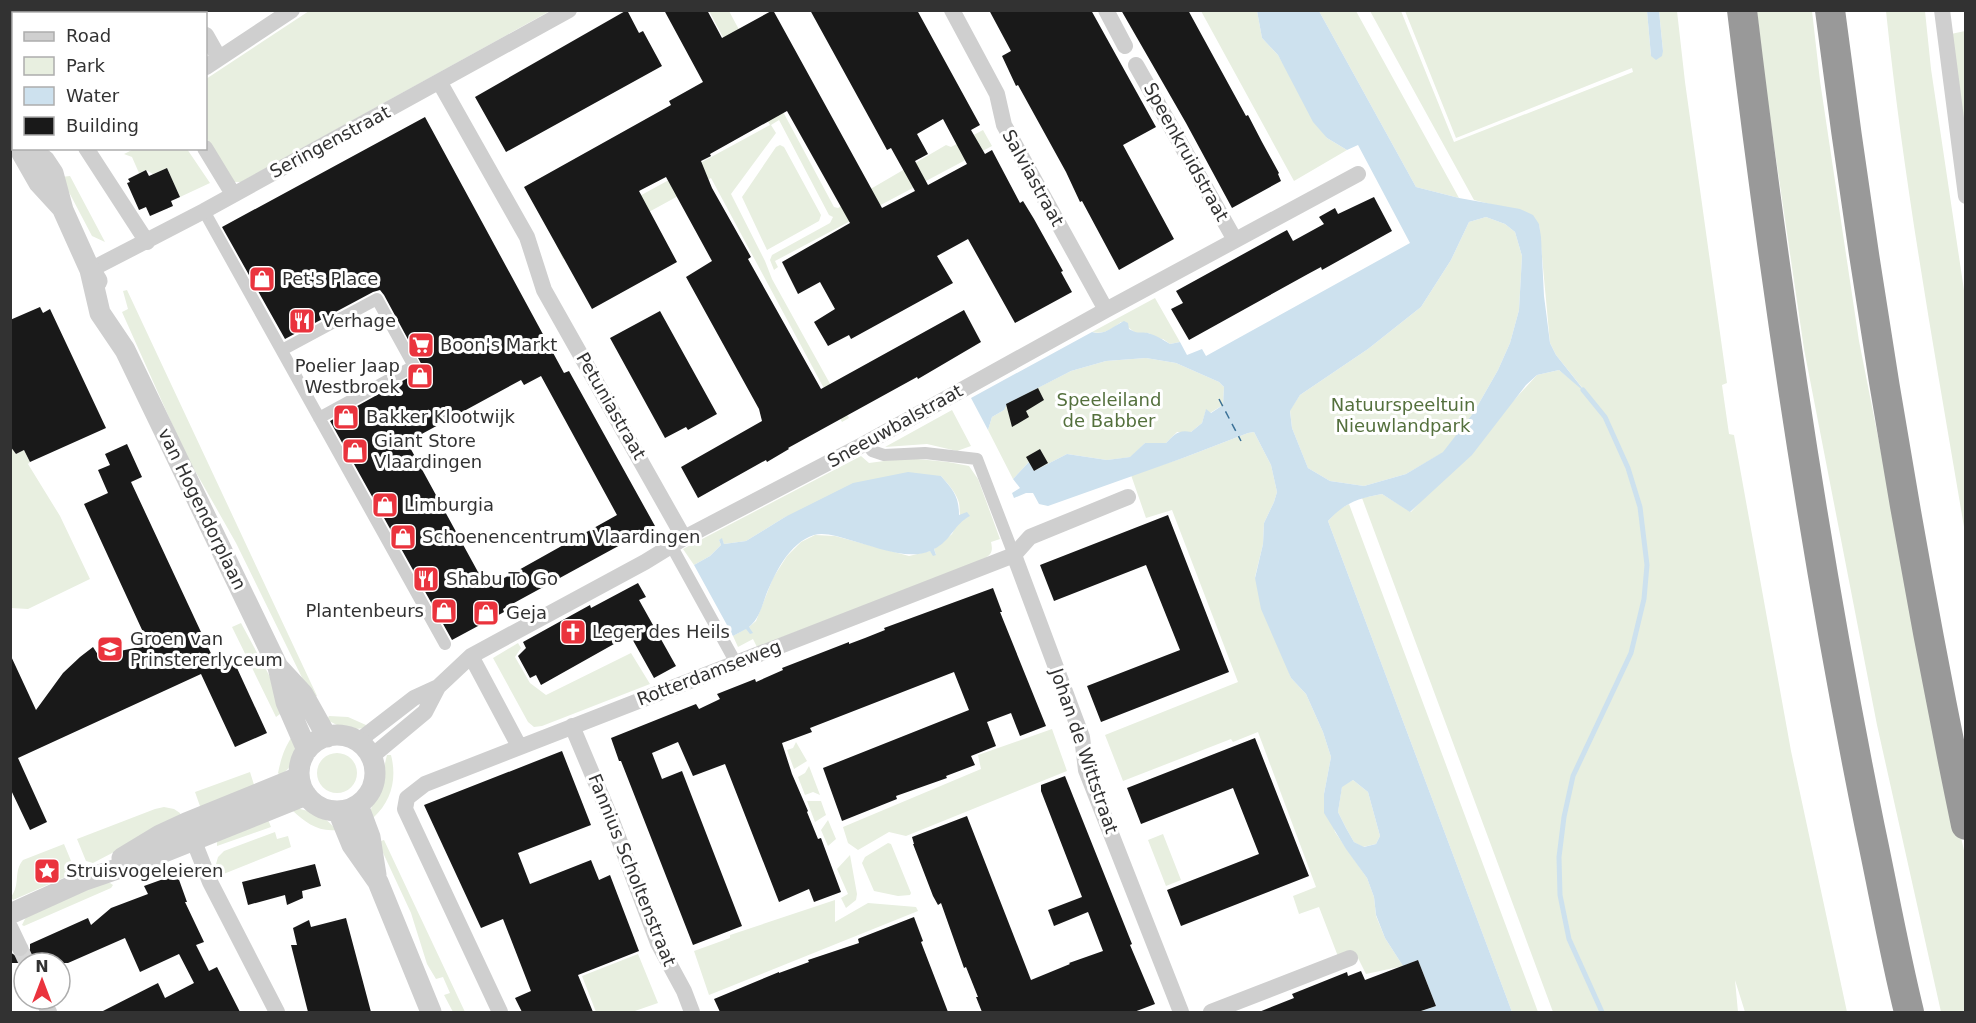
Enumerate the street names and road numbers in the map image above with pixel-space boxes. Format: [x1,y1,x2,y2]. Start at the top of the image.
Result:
street label: Speenkruidstraat [1140,79,1233,225]
street label: Seringenstraat [266,101,393,182]
street label: Salviastraat [998,126,1069,230]
street label: Petuniastraat [572,348,651,463]
street label: Sneeuwbalstraat [823,380,966,471]
street label: van Hogendorplaan [154,425,251,593]
street label: Rotterdamseweg [634,635,784,710]
street label: Johan de Wittstraat [1046,664,1123,836]
street label: Fannius Scholtenstraat [584,771,681,969]

